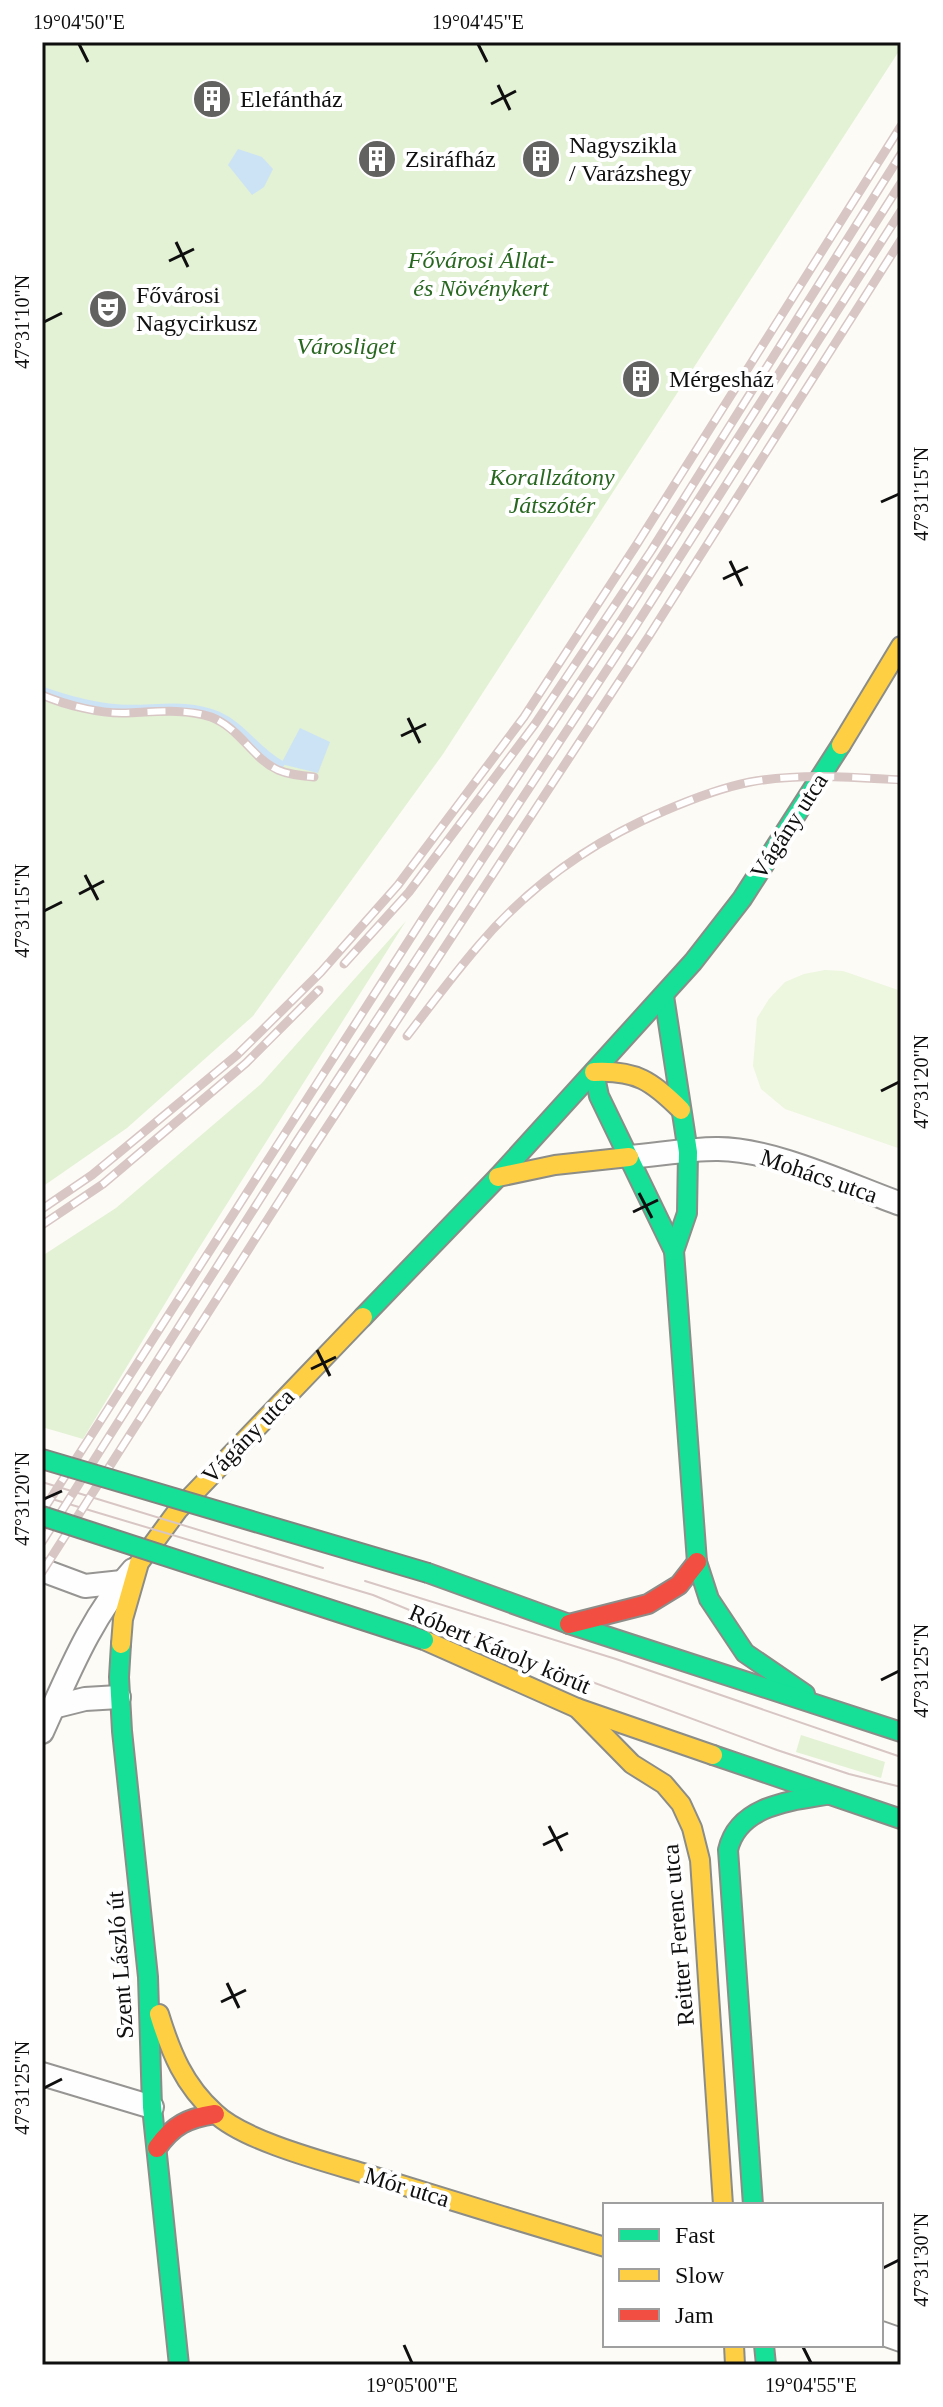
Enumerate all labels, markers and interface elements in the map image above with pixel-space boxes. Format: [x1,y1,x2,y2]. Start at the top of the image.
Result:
text: 19°04'50"E [33,11,125,33]
text: 19°04'45"E [432,11,524,33]
building icon: Elefántház [191,78,233,120]
place label: Elefántház [240,86,343,112]
place label: Nagyszikla / Varázshegy [569,132,692,186]
building icon: Zsiráfház [356,138,398,180]
building icon: Nagyszikla / Varázshegy [520,138,562,180]
place label: Zsiráfház [405,146,496,172]
park label: Fővárosi Állat- és Növénykert [407,247,554,301]
text: 47°31'10"N [11,275,33,369]
place label: Fővárosi Nagycirkusz [136,282,257,336]
theatre icon: Fővárosi Nagycirkusz [87,288,129,330]
park label: Városliget [296,333,397,359]
building icon: Mérgesház [620,358,662,400]
place label: Mérgesház [669,366,774,392]
text: 47°31'15"N [910,447,932,541]
park label: Korallzátony Játszótér [488,464,615,518]
street label: Vágány utca [745,768,833,884]
text: 47°31'15"N [11,864,33,958]
text: 47°31'20"N [910,1035,932,1129]
street label: Mohács utca [757,1144,881,1208]
street label: Vágány utca [197,1383,299,1488]
text: 47°31'20"N [11,1452,33,1546]
street label: Róbert Károly körút [405,1599,595,1699]
text: 47°31'25"N [910,1624,932,1718]
street label: Reitter Ferenc utca [657,1843,699,2027]
street label: Szent László út [102,1890,138,2040]
text: 47°31'25"N [11,2041,33,2135]
street label: Mór utca [361,2162,453,2212]
legend [603,2203,883,2347]
text: 47°31'30"N [910,2213,932,2307]
text: Fast [675,2222,715,2248]
text: Slow [675,2262,725,2288]
text: Jam [675,2302,714,2328]
text: 19°05'00"E [366,2374,458,2396]
text: 19°04'55"E [765,2374,857,2396]

